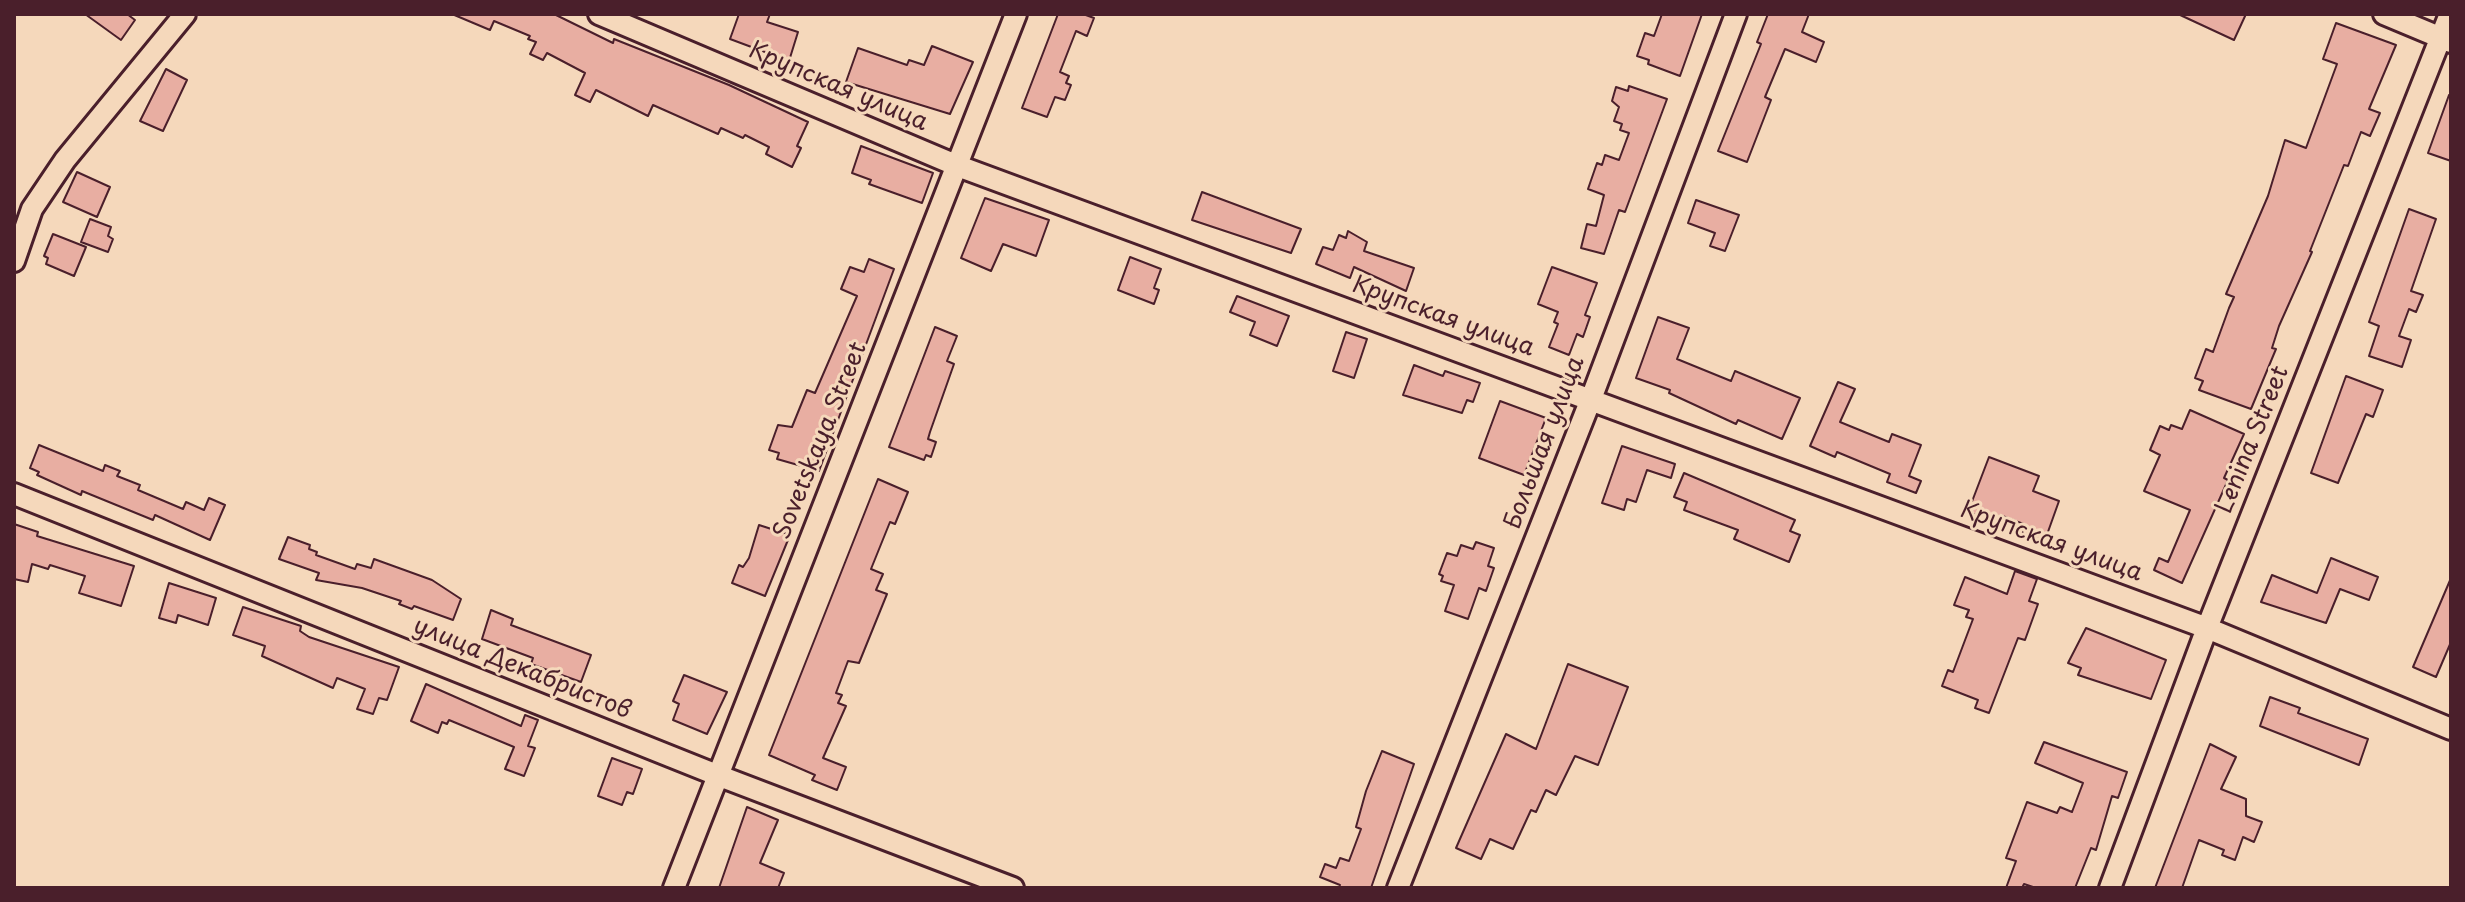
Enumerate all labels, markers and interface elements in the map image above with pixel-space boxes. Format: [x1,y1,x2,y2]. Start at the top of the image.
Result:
street label: Крупская улица [744,36,932,138]
street label: Крупская улица [1348,271,1538,363]
street label: Sovetskaya Street [768,338,874,544]
street label: Большая улица [1499,353,1591,533]
street label: Lenina Street [2210,362,2296,518]
street label: Крупская улица [1956,496,2146,588]
street label: улица Декабристов [409,612,635,726]

